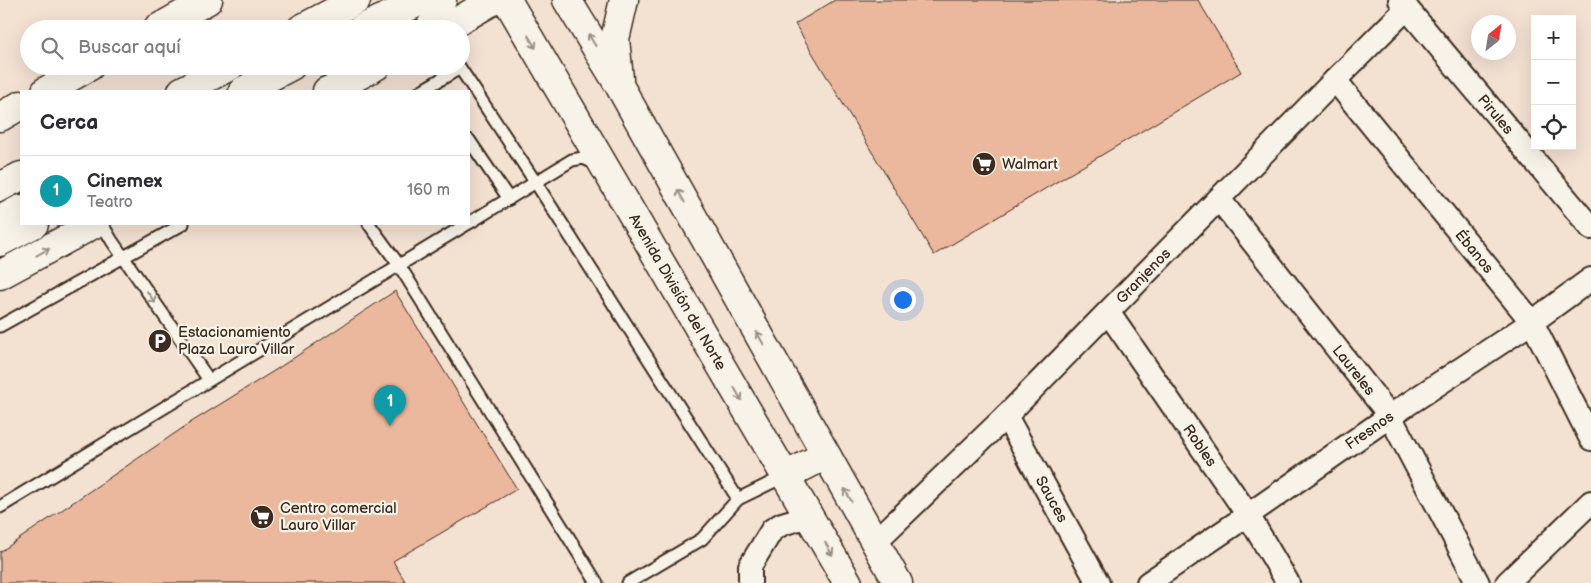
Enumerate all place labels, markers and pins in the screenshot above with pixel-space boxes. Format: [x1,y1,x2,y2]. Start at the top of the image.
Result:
supermarket icon: Walmart [971,151,997,177]
place label: Walmart [1002,155,1058,174]
place label: Estacionamiento Plaza Lauro Villar [178,323,295,359]
parking icon: Estacionamiento Plaza Lauro Villar [147,328,173,354]
pin: 1 [374,385,406,426]
place label: Centro comercial Lauro Villar [280,499,397,535]
supermarket icon: Centro comercial Lauro Villar [249,504,275,530]

